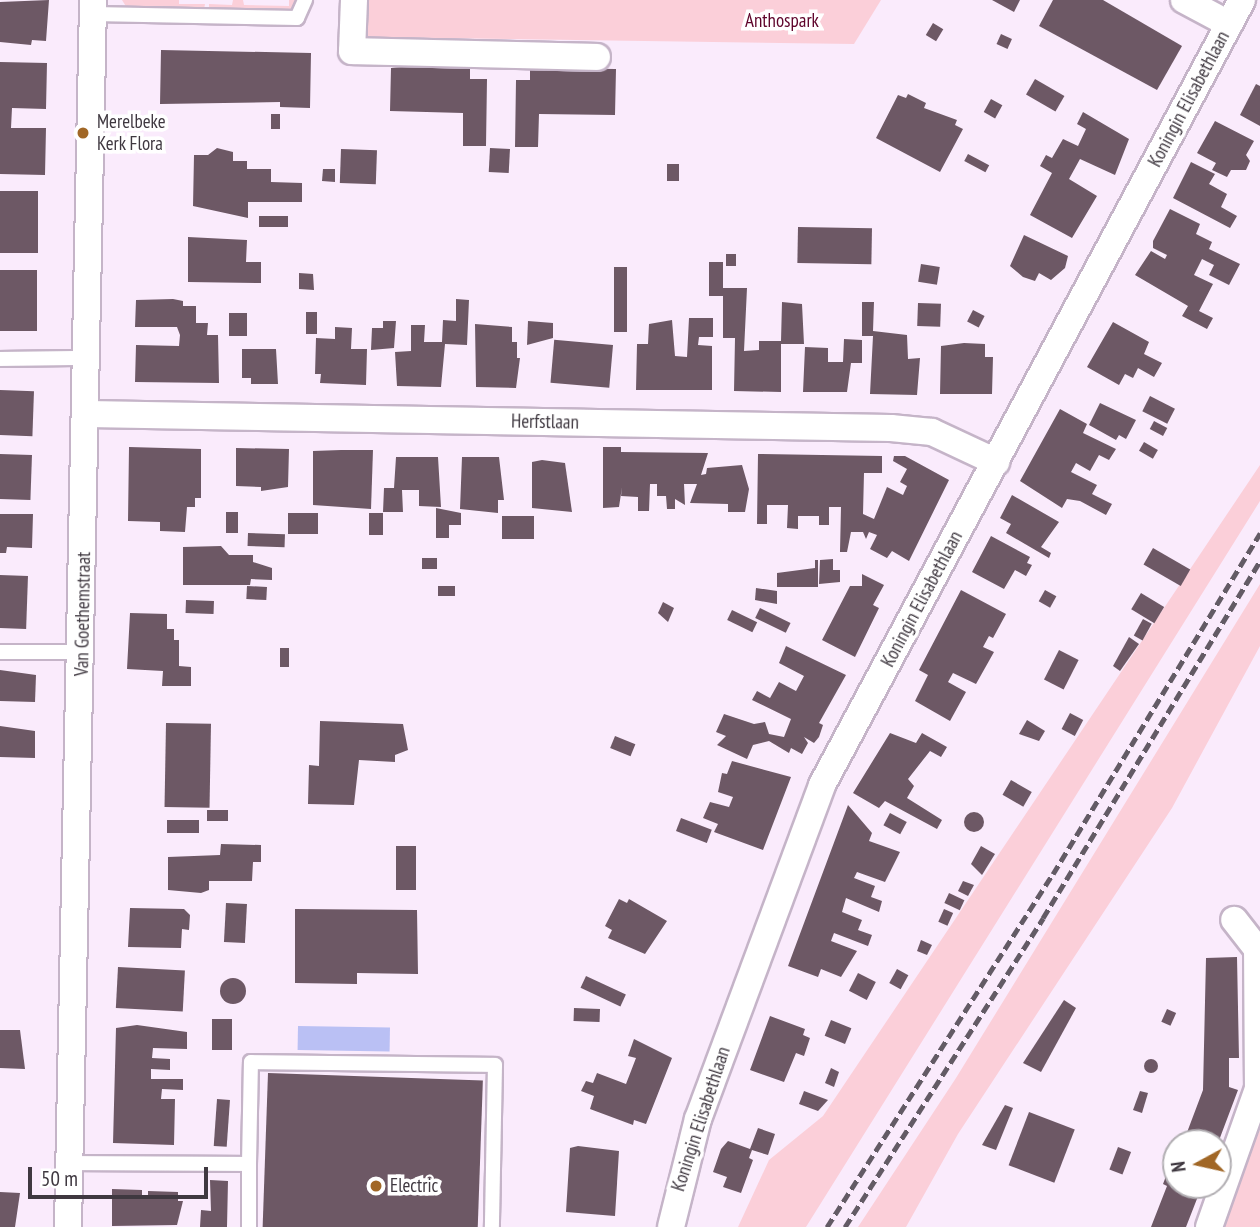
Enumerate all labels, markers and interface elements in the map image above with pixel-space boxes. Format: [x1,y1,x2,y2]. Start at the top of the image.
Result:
park label: Anthospark [745,10,819,32]
street label: Koningin Elisabethlaan [1144,27,1234,171]
place label: Merelbeke Kerk Flora [97,111,166,155]
marker: Merelbeke Kerk Flora [75,125,91,141]
street label: Herfstlaan [511,410,579,434]
street label: Koningin Elisabethlaan [877,527,967,671]
street label: Van Goethemstraat [71,552,95,676]
street label: Koningin Elisabethlaan [667,1044,735,1194]
north arrow [1162,1129,1232,1199]
scale bar [32,1154,212,1198]
text: N [1166,1160,1191,1173]
text: 50 m [41,1165,78,1192]
place label: Electric [390,1175,438,1197]
marker: Electric [368,1178,384,1194]

